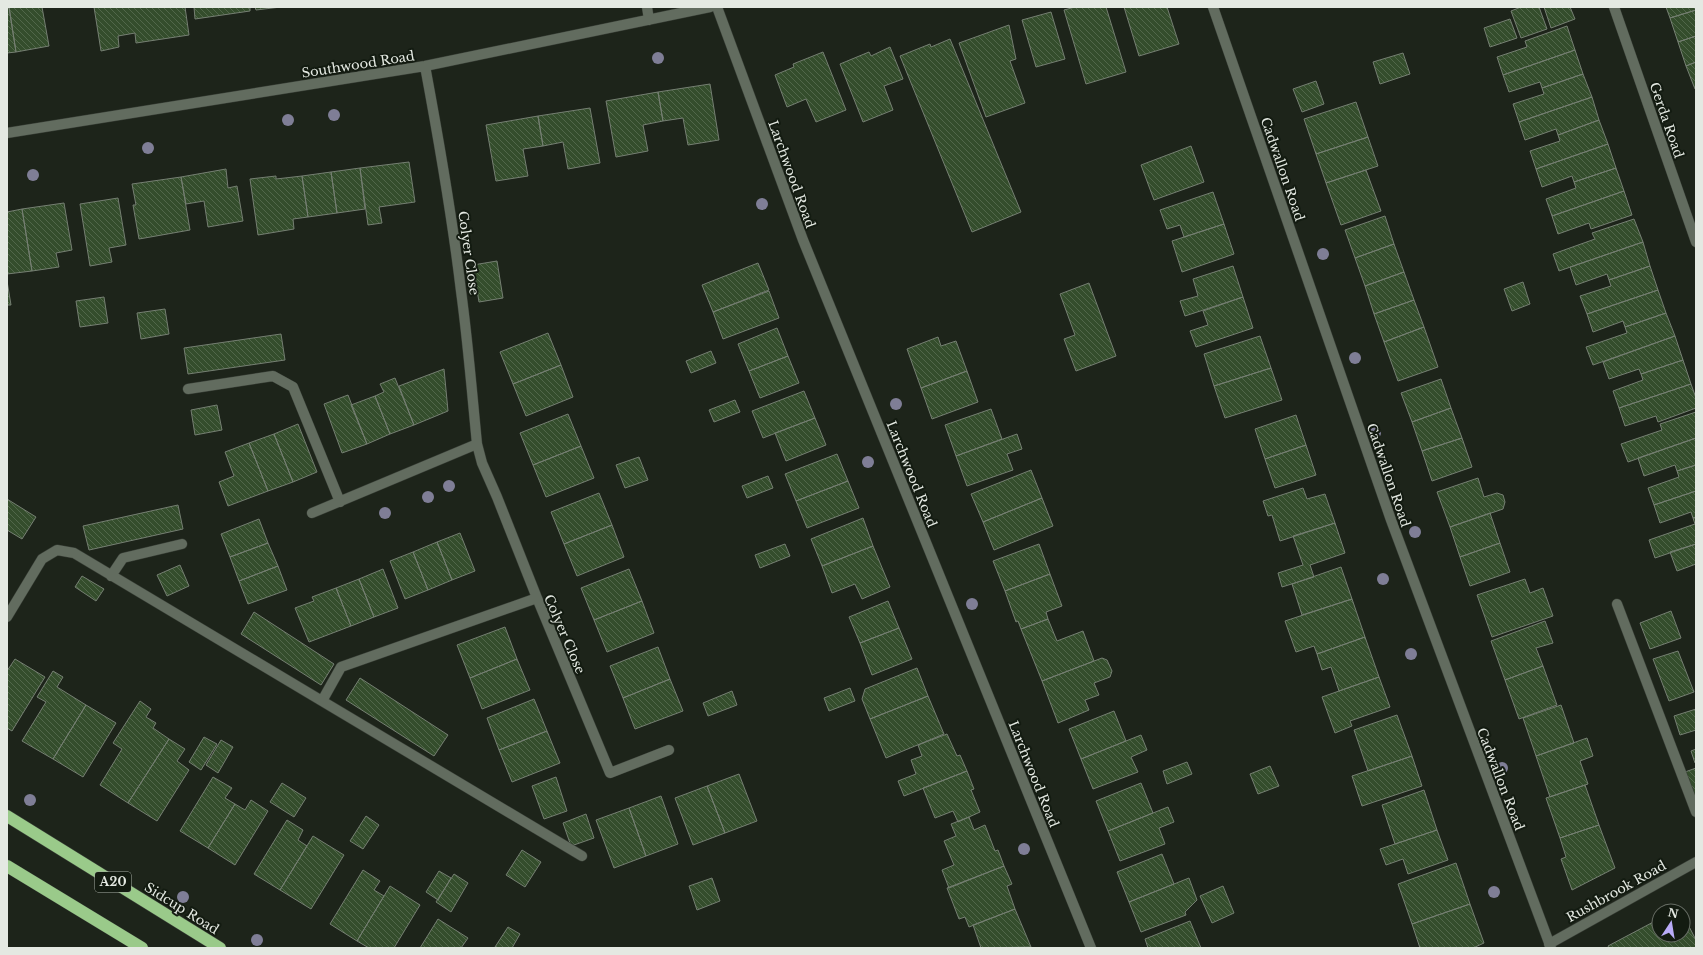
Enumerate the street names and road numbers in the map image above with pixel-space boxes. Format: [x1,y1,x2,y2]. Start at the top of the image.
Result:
street label: Southwood Road [300,47,416,82]
street label: Gerda Road [1646,80,1687,160]
street label: Cadwallon Road [1257,115,1308,224]
street label: Larchwood Road [764,118,819,231]
street label: Colyer Close [454,210,483,296]
street label: Larchwood Road [882,418,941,530]
street label: Cadwallon Road [1363,421,1414,530]
street label: Colyer Close [540,592,589,676]
street label: Larchwood Road [1004,718,1063,830]
street label: Cadwallon Road [1473,725,1528,833]
street label: Rushbrook Road [1563,857,1669,926]
road number: A20 [95,872,131,892]
street label: Sidcup Road [141,879,222,938]

